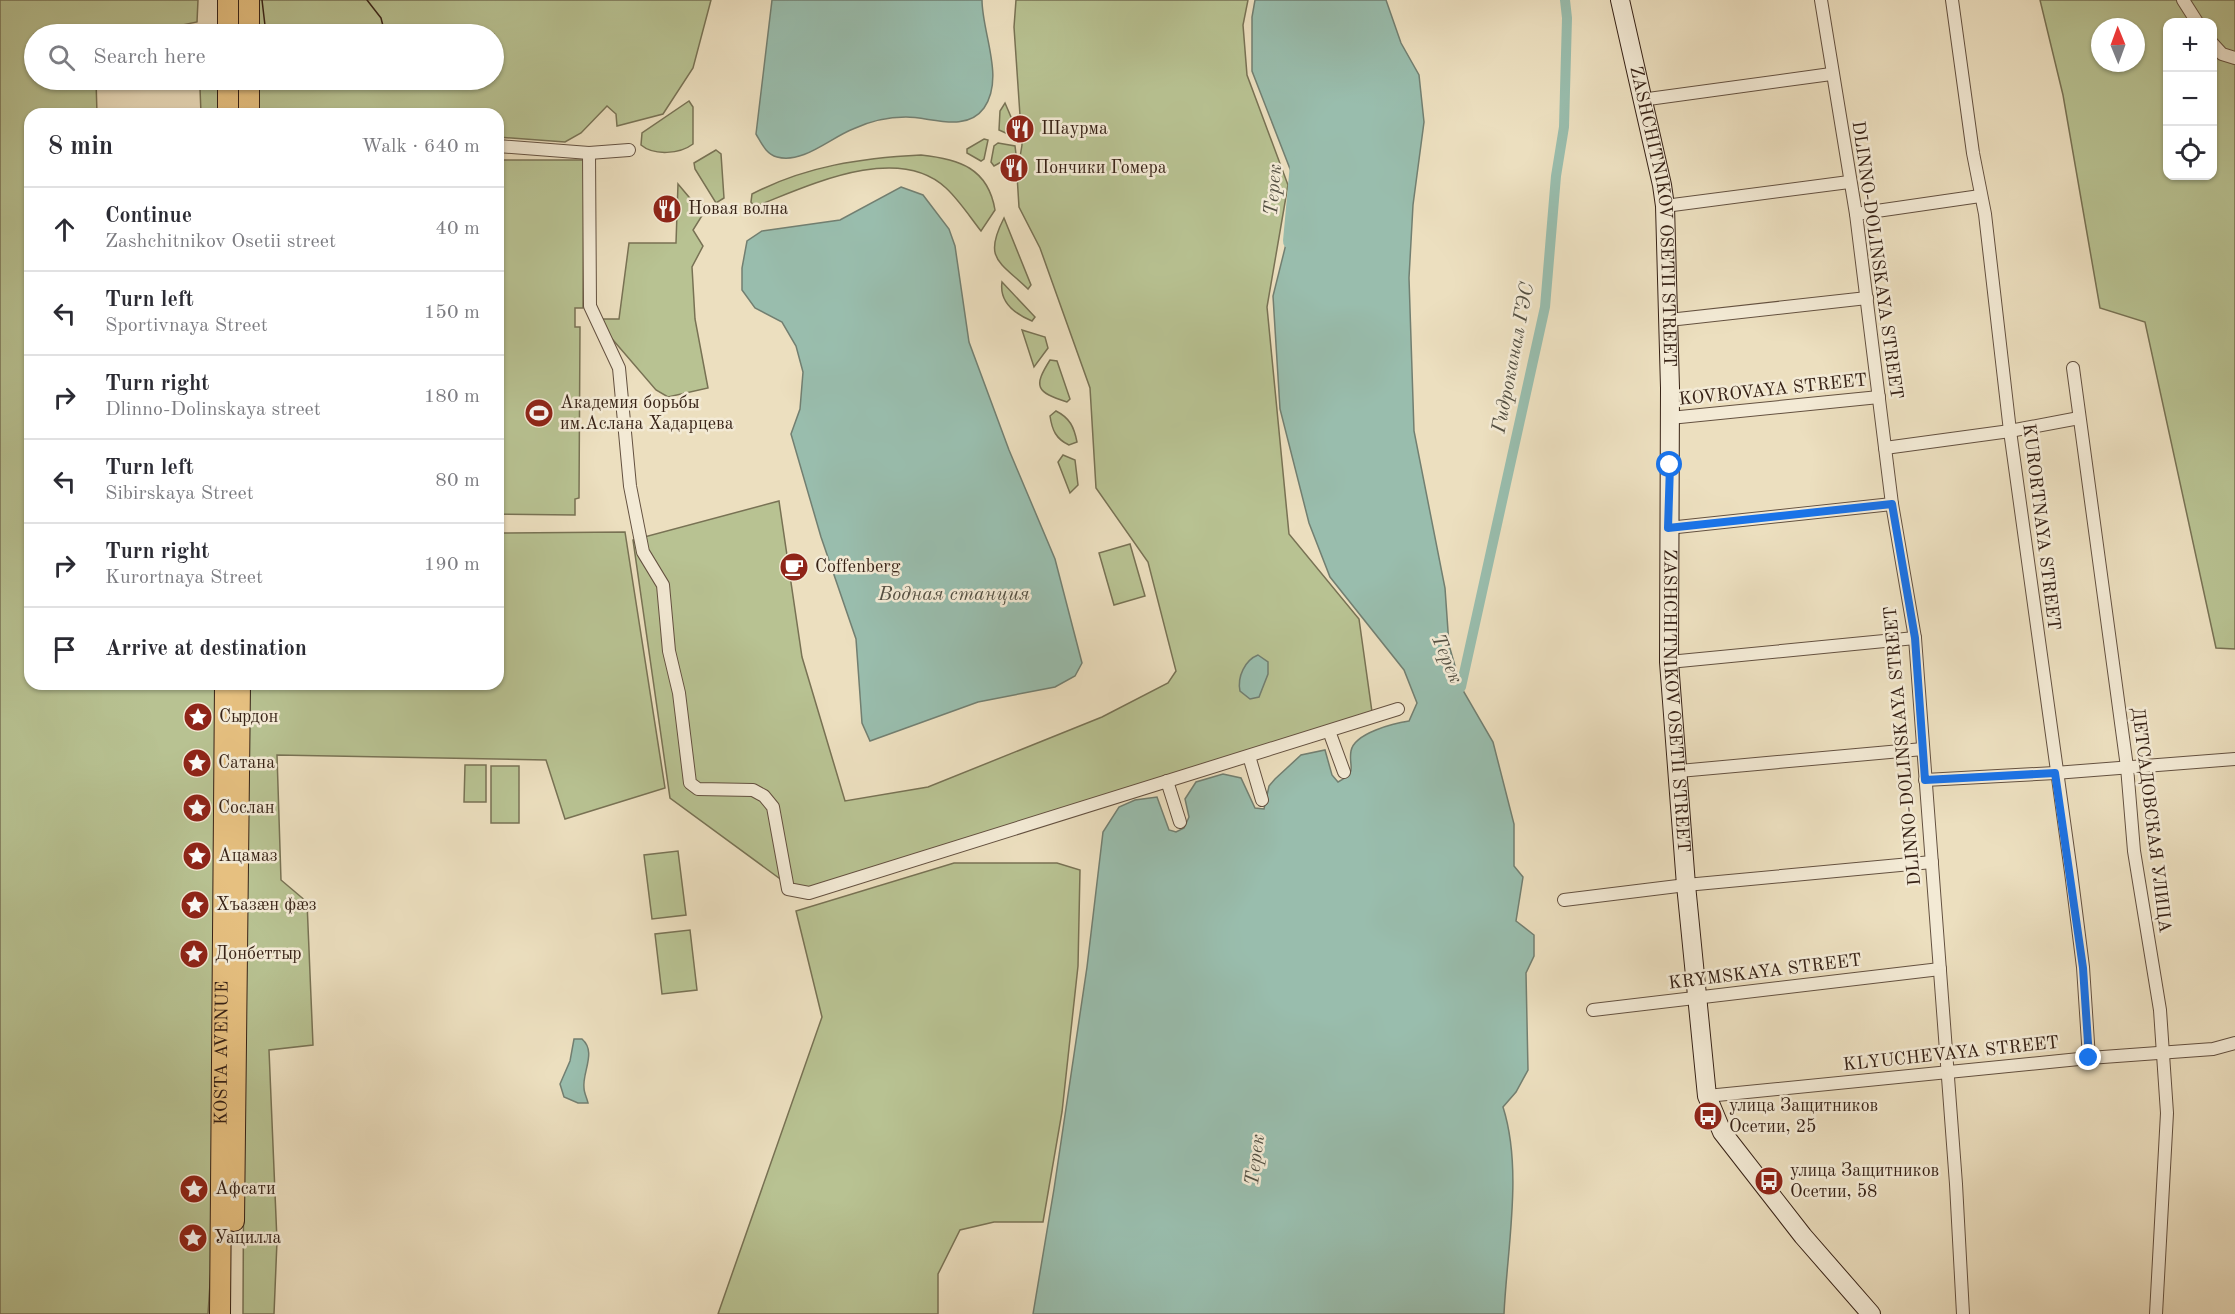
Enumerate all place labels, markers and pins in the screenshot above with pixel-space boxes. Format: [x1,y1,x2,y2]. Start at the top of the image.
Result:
restaurant icon: Шаурма [1004,113,1036,145]
place label: Шаурма [1041,120,1108,138]
restaurant icon: Пончики Гомера [998,152,1030,184]
place label: Пончики Гомера [1035,159,1167,177]
restaurant icon: Новая волна [651,193,683,225]
place label: Новая волна [688,200,789,218]
place label: Академия борьбы им.Аслана Хадарцева [560,394,734,433]
sports icon: Академия борьбы им.Аслана Хадарцева [523,397,555,429]
cafe icon: Coffenberg [778,551,810,583]
place label: Coffenberg [815,558,901,576]
place icon: Сырдон [182,701,214,733]
place label: Сырдон [219,708,279,726]
place icon: Сатана [181,747,213,779]
place label: Сатана [218,754,275,772]
place icon: Сослан [181,792,213,824]
place label: Сослан [218,799,275,817]
place icon: Ацамаз [181,840,213,872]
place label: Ацамаз [218,847,278,865]
place icon: Хъазæн фæз [179,889,211,921]
place label: Хъазæн фæз [216,896,317,915]
place icon: Донбеттыр [178,938,210,970]
place label: Донбеттыр [215,945,302,963]
place label: улица Защитников Осетии, 25 [1729,1097,1878,1136]
bus stop icon: улица Защитников Осетии, 25 [1692,1100,1724,1132]
place label: улица Защитников Осетии, 58 [1790,1162,1939,1201]
bus stop icon: улица Защитников Осетии, 58 [1753,1165,1785,1197]
place icon: Афсати [178,1173,210,1205]
place label: Афсати [215,1180,276,1199]
place icon: Уацилла [177,1222,209,1254]
place label: Уацилла [214,1229,281,1247]

